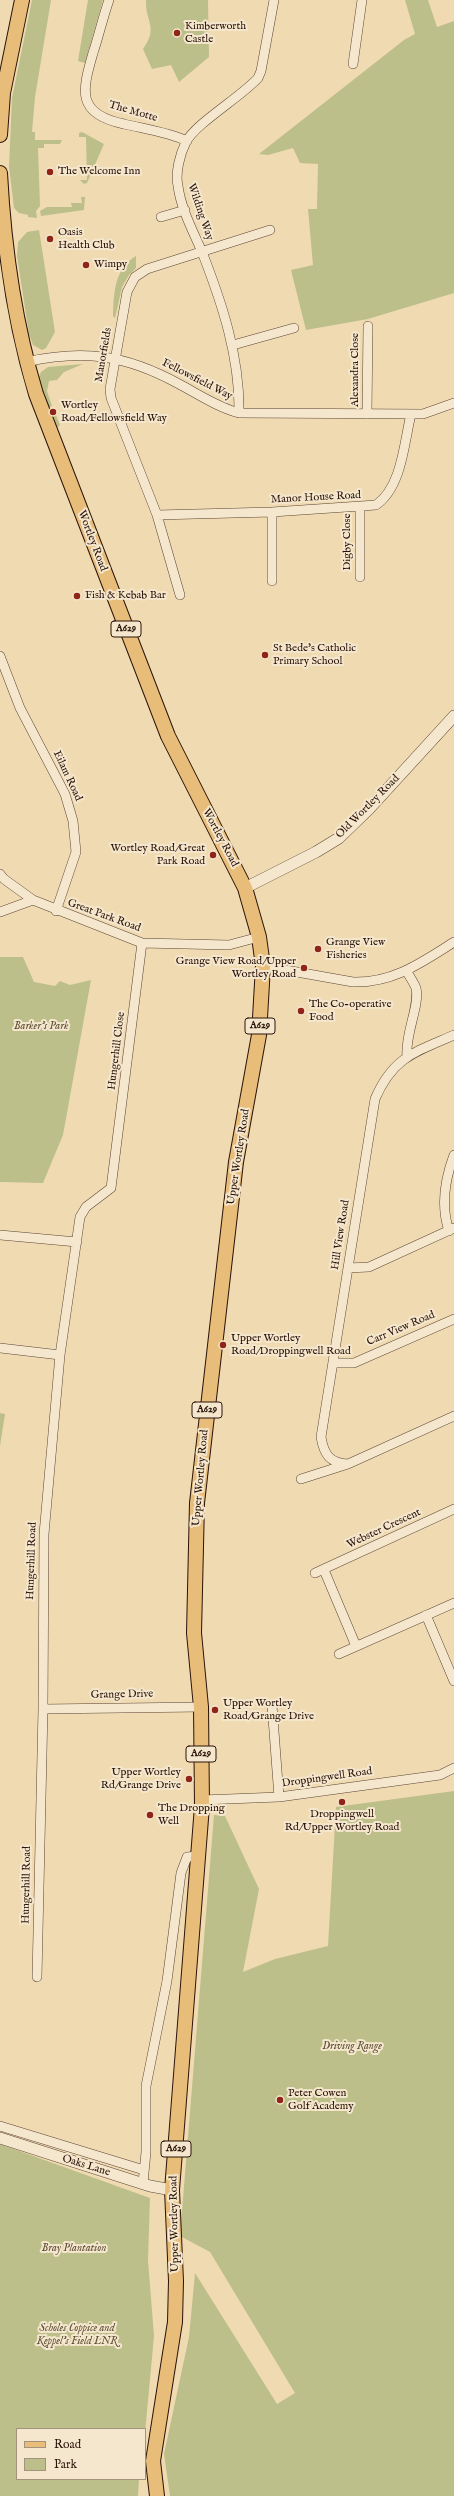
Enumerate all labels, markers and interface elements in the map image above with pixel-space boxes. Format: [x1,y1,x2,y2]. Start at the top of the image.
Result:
place label: Kimberworth Castle [185,20,246,46]
marker: Kimberworth Castle [172,28,182,38]
street label: The Motte [107,99,159,125]
place label: The Welcome Inn [58,165,140,179]
marker: The Welcome Inn [45,167,55,177]
street label: Wilding Way [184,182,216,242]
place label: Oasis Health Club [58,226,115,252]
marker: Oasis Health Club [45,234,55,244]
place label: Wimpy [94,258,127,272]
marker: Wimpy [81,260,91,270]
street label: Manorfields [93,327,115,383]
street label: Alexandra Close [349,333,363,407]
street label: Fellowsfield Way [160,357,234,403]
place label: Wortley Road/Fellowsfield Way [61,399,167,425]
marker: Wortley Road/Fellowsfield Way [48,407,58,417]
street label: Manor House Road [271,489,361,507]
street label: Wortley Road [74,509,110,573]
street label: Digby Close [341,514,355,570]
place label: Fish & Kebab Bar [85,589,166,603]
marker: Fish & Kebab Bar [72,591,82,601]
road number: A629 [111,621,141,637]
place label: St Bede's Catholic Primary School [273,642,356,668]
marker: St Bede's Catholic Primary School [260,650,270,660]
street label: Eilam Road [50,749,84,803]
street label: Old Wortley Road [333,772,403,842]
street label: Wortley Road [199,807,241,869]
place label: Wortley Road/Great Park Road [111,842,205,868]
marker: Wortley Road/Great Park Road [208,850,218,860]
street label: Great Park Road [66,897,142,935]
place label: Grange View Fisheries [326,936,385,962]
marker: Grange View Fisheries [313,944,323,954]
place label: Grange View Road/Upper Wortley Road [176,955,296,981]
marker: Grange View Road/Upper Wortley Road [299,963,309,973]
place label: The Co-operative Food [309,998,391,1024]
marker: The Co-operative Food [296,1006,306,1016]
street label: Hungerhill Close [106,1011,128,1091]
road number: A629 [245,1018,275,1034]
park label: Barker's Park [14,1020,68,1034]
street label: Upper Wortley Road [225,1108,253,1206]
street label: Hill View Road [329,1199,353,1271]
street label: Carr View Road [365,1309,437,1349]
place label: Upper Wortley Road/Droppingwell Road [231,1332,351,1358]
marker: Upper Wortley Road/Droppingwell Road [218,1340,228,1350]
road number: A629 [192,1402,222,1418]
street label: Upper Wortley Road [190,1429,212,1527]
street label: Webster Crescent [345,1506,423,1552]
street label: Hungerhill Road [24,1522,40,1600]
street label: Grange Drive [91,1688,153,1702]
place label: Upper Wortley Road/Grange Drive [223,1697,314,1723]
marker: Upper Wortley Road/Grange Drive [210,1705,220,1715]
road number: A629 [186,1746,216,1762]
street label: Droppingwell Road [281,1765,373,1791]
place label: Upper Wortley Rd/Grange Drive [101,1766,181,1792]
marker: Upper Wortley Rd/Grange Drive [184,1774,194,1784]
marker: Droppingwell Rd/Upper Wortley Road [337,1797,347,1807]
place label: The Dropping Well [158,1802,225,1828]
place label: Droppingwell Rd/Upper Wortley Road [285,1808,399,1834]
marker: The Dropping Well [145,1810,155,1820]
street label: Hungerhill Road [20,1846,34,1924]
park label: Driving Range [322,2040,382,2054]
place label: Peter Cowen Golf Academy [288,2087,354,2113]
marker: Peter Cowen Golf Academy [275,2095,285,2105]
road number: A629 [161,2141,191,2157]
street label: Oaks Lane [60,2152,112,2180]
street label: Upper Wortley Road [168,2176,182,2272]
park label: Bray Plantation [42,2242,106,2256]
park label: Scholes Coppice and Keppel's Field LNR [37,2322,117,2348]
legend [16,2428,146,2480]
text: Road [54,2437,81,2452]
text: Park [54,2457,77,2472]

